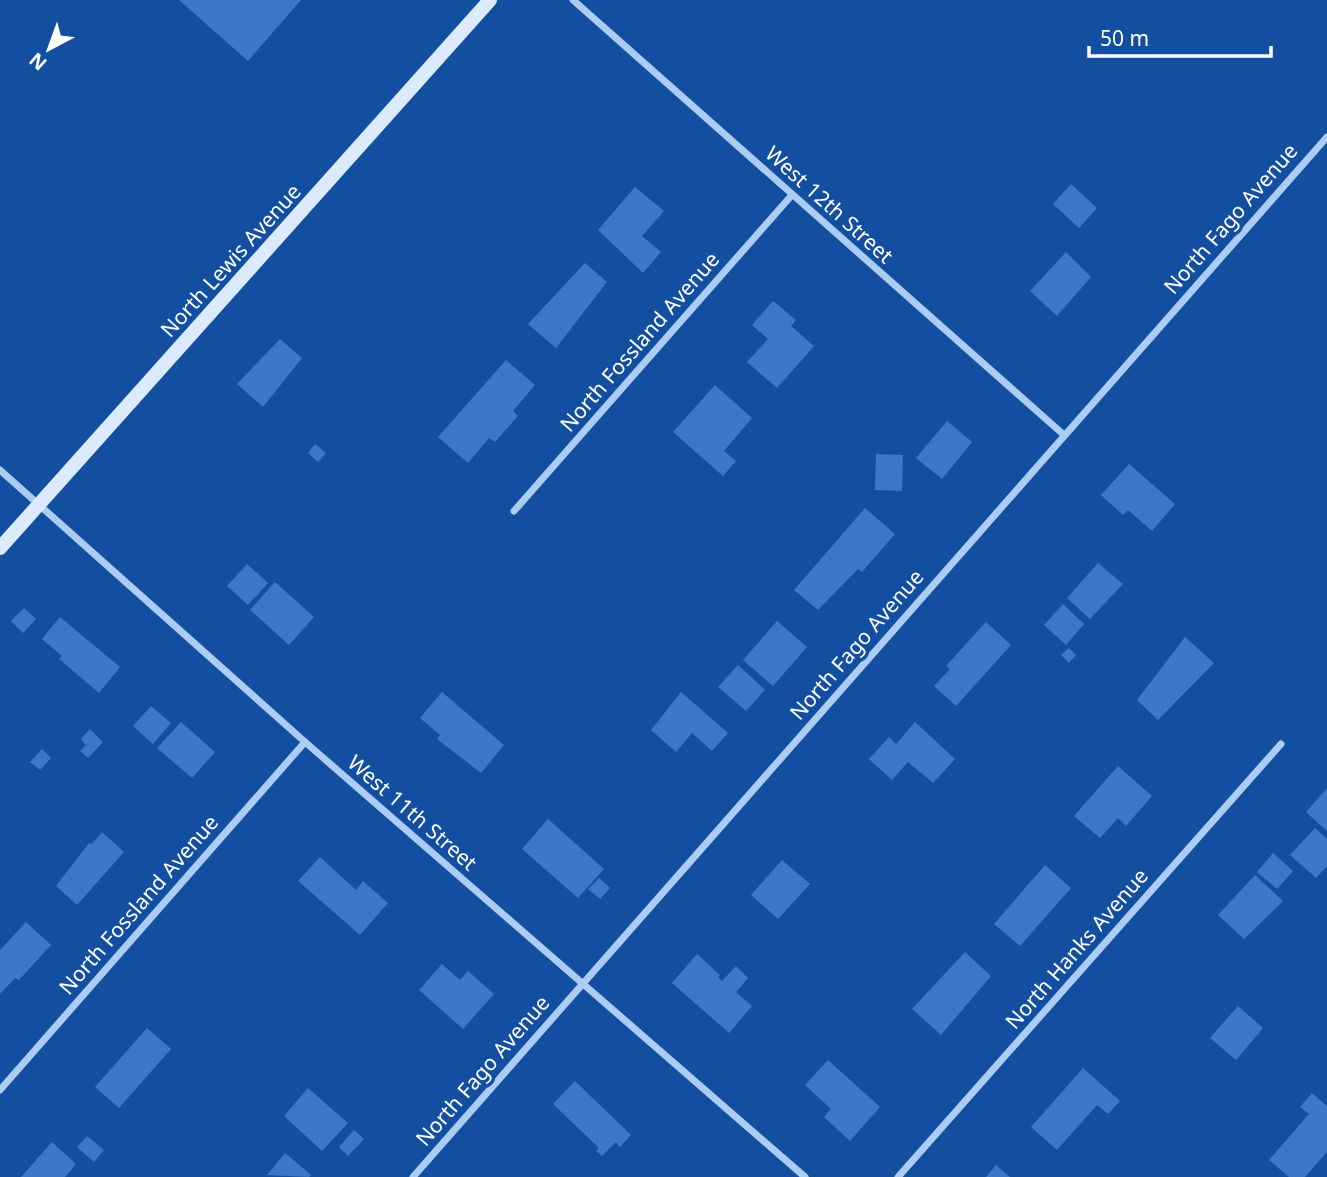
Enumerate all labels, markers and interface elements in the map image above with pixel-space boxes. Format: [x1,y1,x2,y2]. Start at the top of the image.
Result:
north arrow [14,14,84,84]
scale bar [1089,14,1271,58]
text: 50 m [1100,24,1149,52]
text: N [23,47,52,77]
street label: North Fago Avenue [1157,137,1303,300]
street label: West 12th Street [760,139,900,269]
street label: North Lewis Avenue [154,178,307,343]
street label: North Fossland Avenue [553,246,725,437]
street label: North Fago Avenue [783,563,929,726]
street label: West 11th Street [342,748,484,876]
street label: North Fossland Avenue [52,809,224,1000]
street label: North Hanks Avenue [999,862,1154,1035]
street label: North Fago Avenue [409,989,555,1152]

